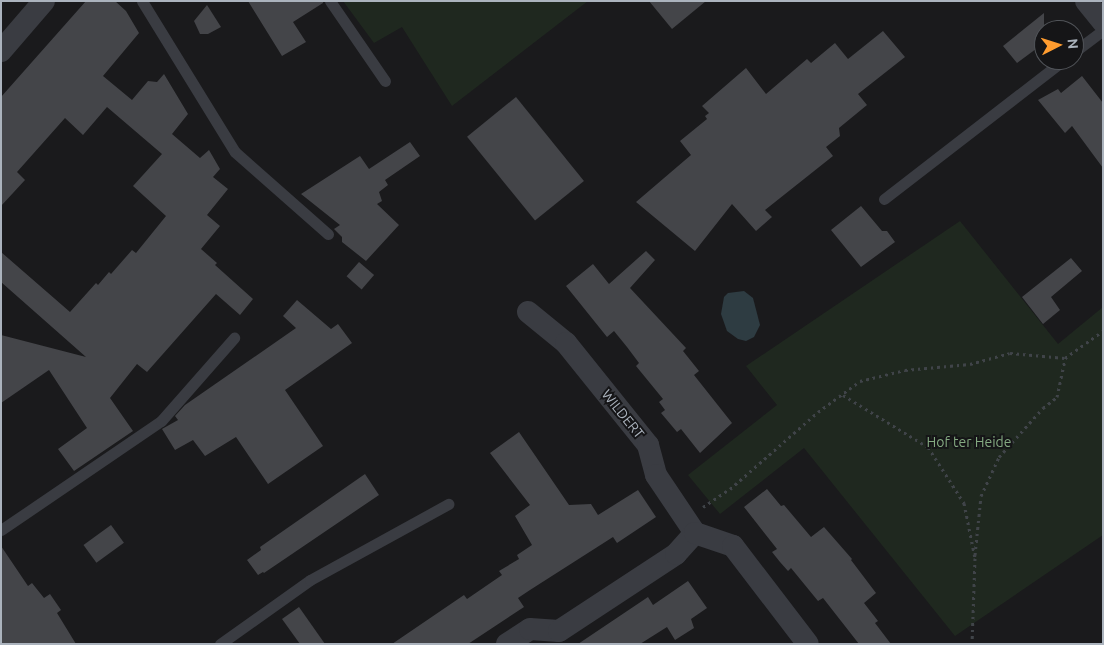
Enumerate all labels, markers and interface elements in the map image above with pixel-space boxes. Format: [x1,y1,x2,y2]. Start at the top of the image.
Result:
north arrow [1034,20,1084,70]
text: N [1065,38,1081,50]
street label: WILDERT [598,386,648,442]
park label: Hof ter Heide [926,434,1012,450]

